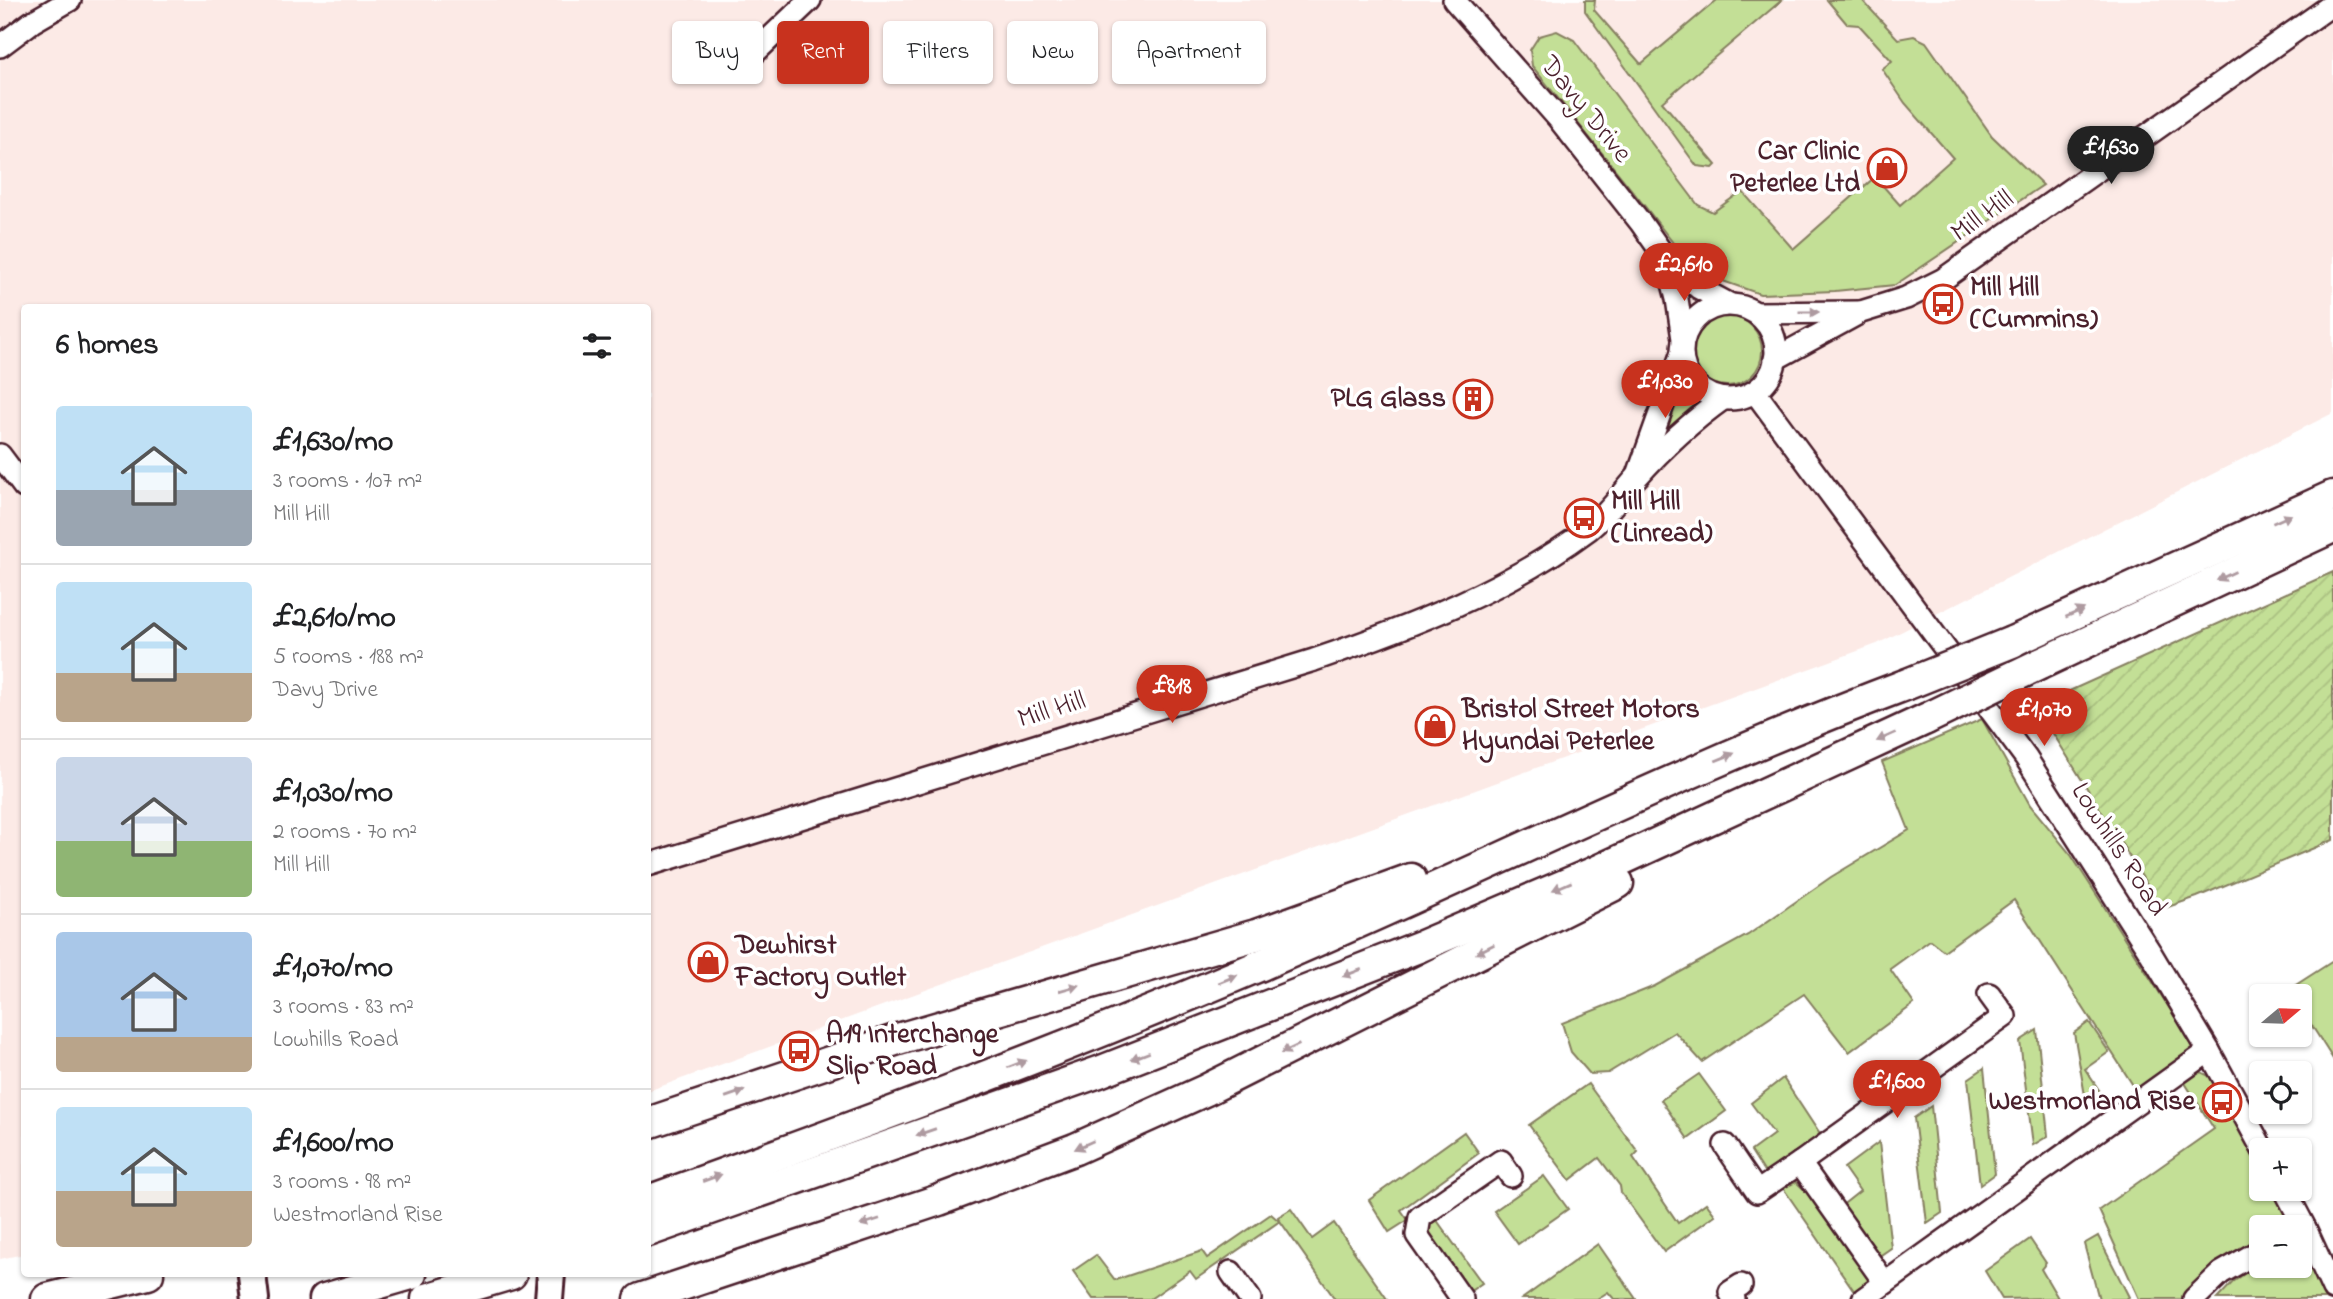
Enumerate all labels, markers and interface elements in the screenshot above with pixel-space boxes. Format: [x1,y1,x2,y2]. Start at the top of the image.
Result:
chip: Buy [672,21,763,84]
chip: Rent [777,21,869,84]
chip: Filters [883,21,993,84]
chip: New [1007,21,1098,84]
chip: Apartment [1112,21,1266,84]
street label: Davy Drive [1528,47,1641,173]
pin: £1,630 [2054,127,2168,186]
place label: Car Clinic Peterlee Ltd [1730,132,1861,205]
text: £1,630 [2083,132,2139,165]
shop icon: Car Clinic Peterlee Ltd [1866,147,1908,189]
street label: Mill Hill [1943,180,2023,254]
pin: £2,610 [1627,244,1741,303]
text: £2,610 [1655,249,1713,282]
place label: Mill Hill (Cummins) [1970,268,2099,341]
bus stop icon: Mill Hill (Cummins) [1922,283,1964,325]
one-way arrow [1798,306,1820,318]
text: 6 homes [56,324,159,368]
icon: filters [578,327,616,365]
pin: £1,030 [1608,360,1722,420]
text: £1,030 [1637,366,1693,399]
building icon: PLG Glass [1452,378,1494,420]
place label: PLG Glass [1331,379,1446,420]
text: £1,630/mo [273,421,393,465]
icon: home [112,434,196,518]
text: 3 rooms · 107 m² [273,465,422,498]
place label: Mill Hill (Linread) [1611,482,1713,555]
bus stop icon: Mill Hill (Linread) [1563,497,1605,539]
text: Mill Hill [273,498,330,531]
one-way arrow [2272,513,2292,525]
one-way arrow [2216,571,2236,582]
text: £2,610/mo [273,597,396,641]
one-way arrow [2064,607,2085,618]
icon: home [112,610,196,694]
text: 5 rooms · 188 m² [273,641,424,674]
pin: £818 [1131,666,1213,725]
text: £818 [1152,671,1192,704]
text: Davy Drive [273,674,378,707]
street label: Mill Hill [1013,681,1091,741]
pin: £1,070 [1987,688,2101,748]
place label: Bristol Street Motors Hyundai Peterlee [1460,690,1700,763]
text: £1,070 [2016,694,2072,727]
shop icon: Bristol Street Motors Hyundai Peterlee [1414,705,1456,747]
one-way arrow [1876,731,1896,743]
one-way arrow [1715,751,1736,762]
text: £1,030/mo [273,772,393,816]
street label: Lowhills Road [2059,775,2177,925]
icon: home [112,785,196,869]
text: 2 rooms · 70 m² [273,816,417,849]
text: Mill Hill [273,849,330,882]
one-way arrow [1552,881,1573,892]
place label: Dewhirst Factory Outlet [733,926,907,999]
shop icon: Dewhirst Factory Outlet [687,941,729,983]
one-way arrow [1475,943,1495,954]
text: £1,070/mo [273,947,393,991]
icon: home [112,960,196,1044]
one-way arrow [1342,968,1363,979]
one-way arrow [1218,974,1239,985]
one-way arrow [1059,983,1080,993]
north arrow [2249,984,2312,1046]
map controls [2249,984,2312,1278]
text: 3 rooms · 83 m² [273,991,414,1024]
place label: A19 Interchange Slip Road [826,1015,1000,1088]
text: Lowhills Road [273,1024,398,1057]
bus stop icon: A19 Interchange Slip Road [778,1030,820,1072]
one-way arrow [1280,1043,1300,1055]
one-way arrow [1130,1051,1151,1062]
one-way arrow [1006,1058,1027,1069]
pin: £1,600 [1840,1060,1954,1120]
button: locate [2249,1061,2312,1124]
text: £1,600 [1869,1066,1925,1099]
bus stop icon: Westmorland Rise [2201,1081,2243,1123]
place label: Westmorland Rise [1988,1082,2196,1123]
one-way arrow [725,1088,746,1099]
text: £1,600/mo [273,1122,394,1166]
one-way arrow [915,1127,936,1138]
icon: home [112,1135,196,1219]
button: + [2249,1138,2312,1201]
one-way arrow [1074,1139,1094,1151]
text: 3 rooms · 98 m² [273,1166,411,1199]
one-way arrow [701,1172,722,1183]
text: Westmorland Rise [273,1199,443,1232]
button: − [2249,1215,2312,1278]
one-way arrow [860,1218,881,1228]

